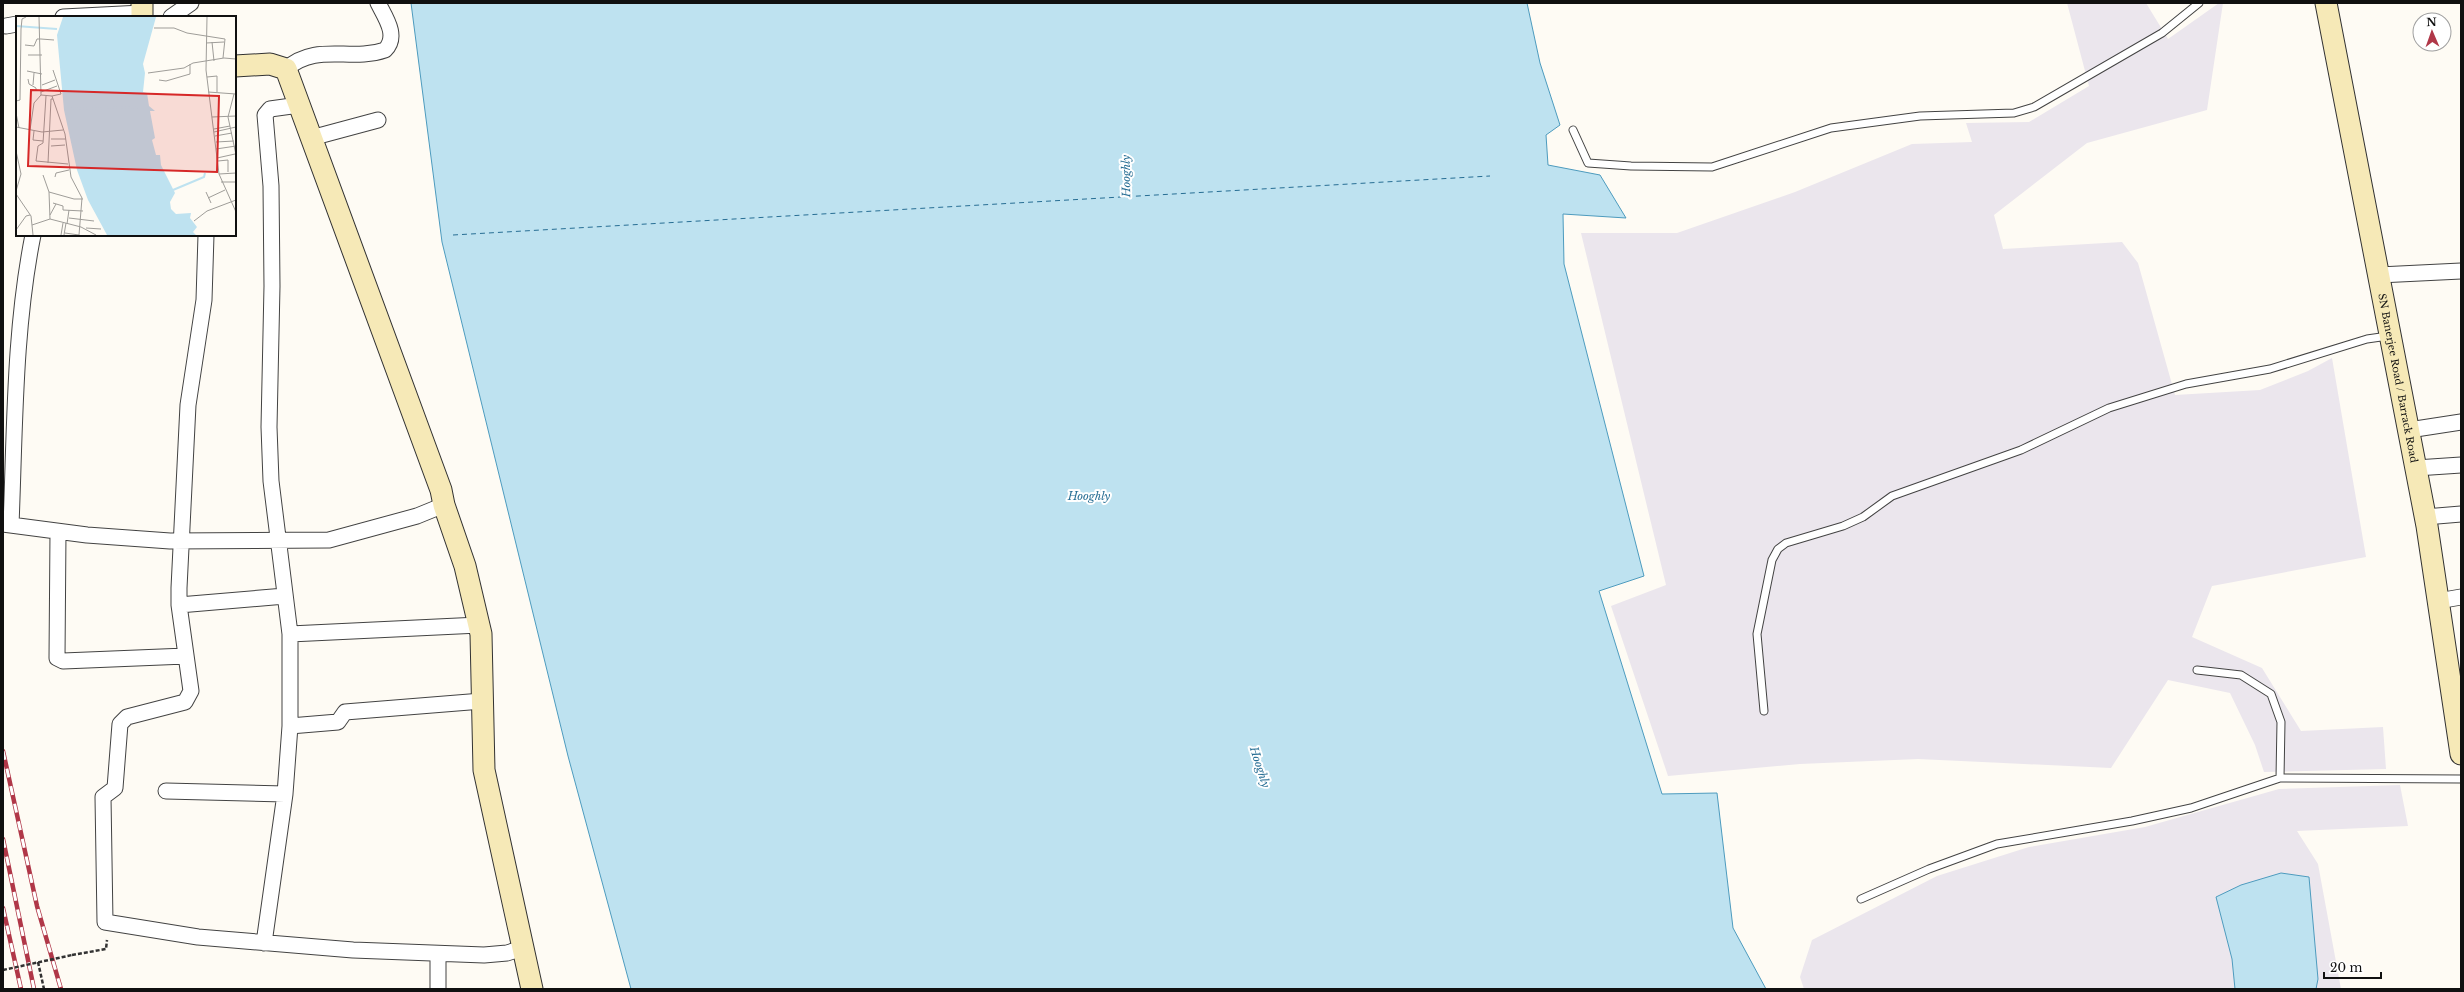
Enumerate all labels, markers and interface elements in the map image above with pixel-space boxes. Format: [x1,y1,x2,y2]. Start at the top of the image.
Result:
north arrow [2412,12,2452,52]
text: N [2426,15,2438,29]
inset map [16,16,236,236]
water label: Hooghly [1119,154,1133,198]
street label: SN Banerjee Road / Barrack Road [2375,292,2421,464]
water label: Hooghly [1067,489,1111,503]
water label: Hooghly [1246,744,1273,790]
scale bar [2324,954,2381,980]
text: 20 m [2330,960,2362,975]

